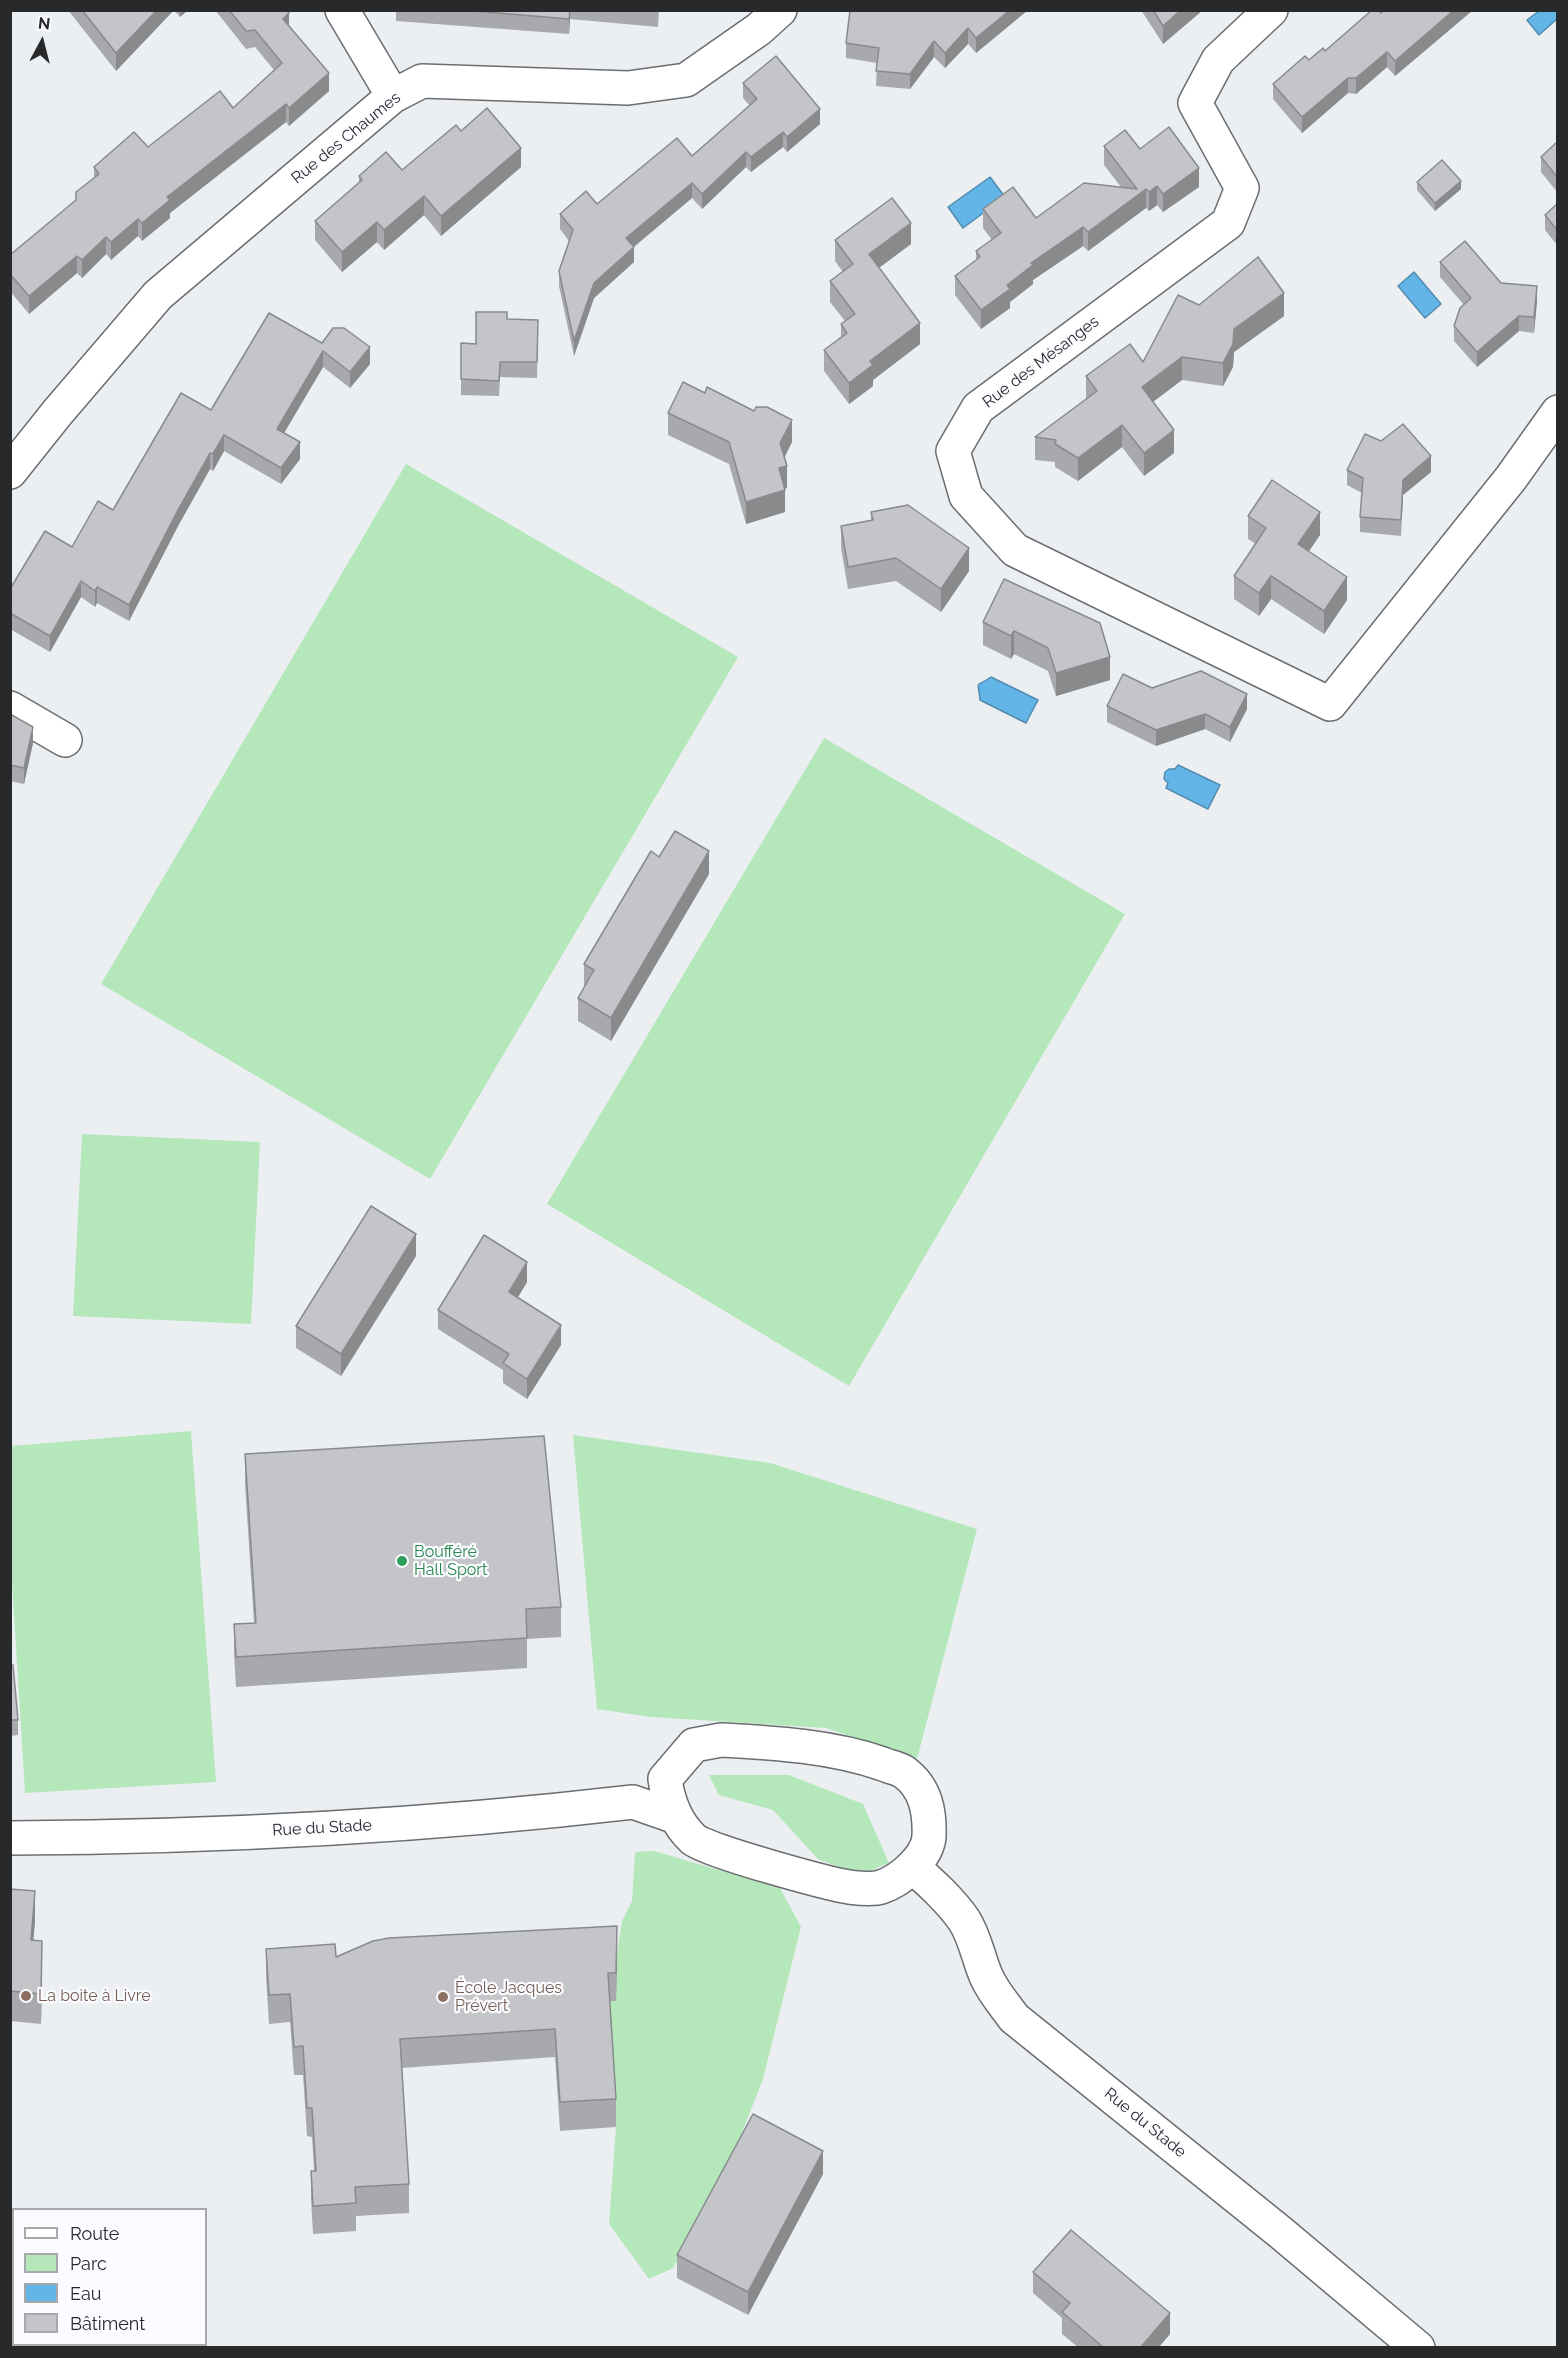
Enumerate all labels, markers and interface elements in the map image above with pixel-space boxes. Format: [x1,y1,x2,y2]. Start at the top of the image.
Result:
north arrow [12,12,72,72]
text: N [37,13,51,34]
street label: Rue des Chaumes [288,88,404,188]
street label: Rue des Mésanges [979,312,1103,412]
place label: Boufféré Hall Sport [414,1542,487,1580]
marker: Boufféré Hall Sport [395,1554,409,1568]
street label: Rue du Stade [272,1816,372,1840]
place label: École Jacques Prévert [455,1978,562,2016]
place label: La boite à Livre [38,1986,151,2006]
marker: La boite à Livre [19,1989,33,2003]
marker: École Jacques Prévert [436,1990,450,2004]
street label: Rue du Stade [1100,2084,1190,2162]
legend [12,2208,207,2346]
text: Route [70,2223,119,2244]
text: Parc [70,2253,107,2274]
text: Eau [70,2283,101,2304]
text: Bâtiment [70,2313,145,2334]

